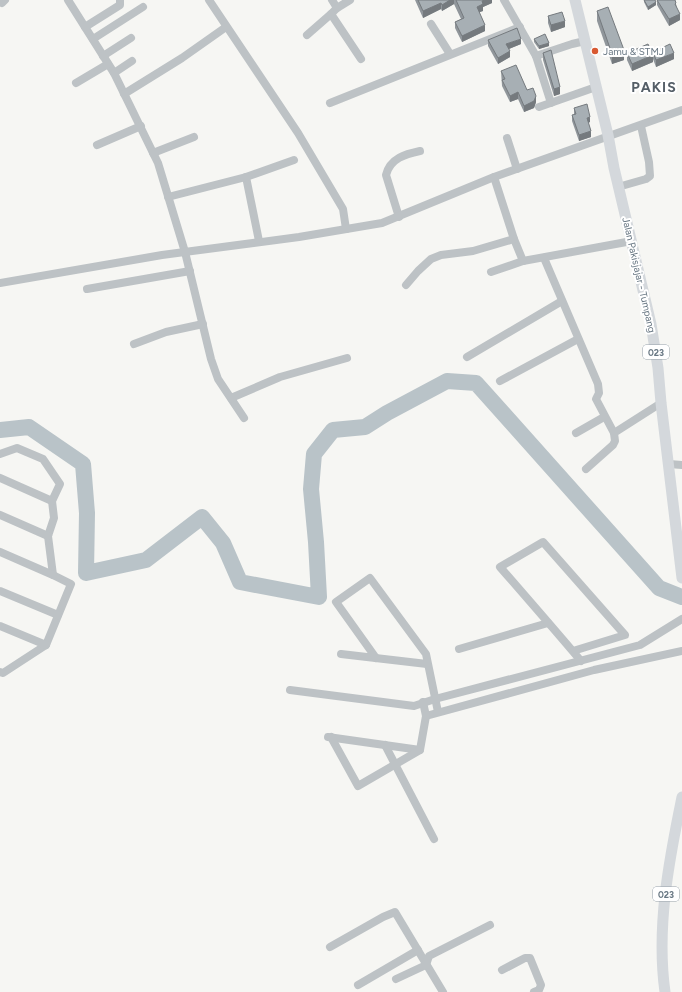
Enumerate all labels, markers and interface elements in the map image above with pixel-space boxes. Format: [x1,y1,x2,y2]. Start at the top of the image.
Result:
place label: Jamu & STMJ [603,45,664,58]
marker: Jamu & STMJ [590,46,600,56]
district label: PAKIS [631,79,677,96]
street label: Jalan Pakisjajar - Tumpang [619,216,659,334]
road number: 023 [643,345,669,359]
road number: 023 [653,887,679,901]

